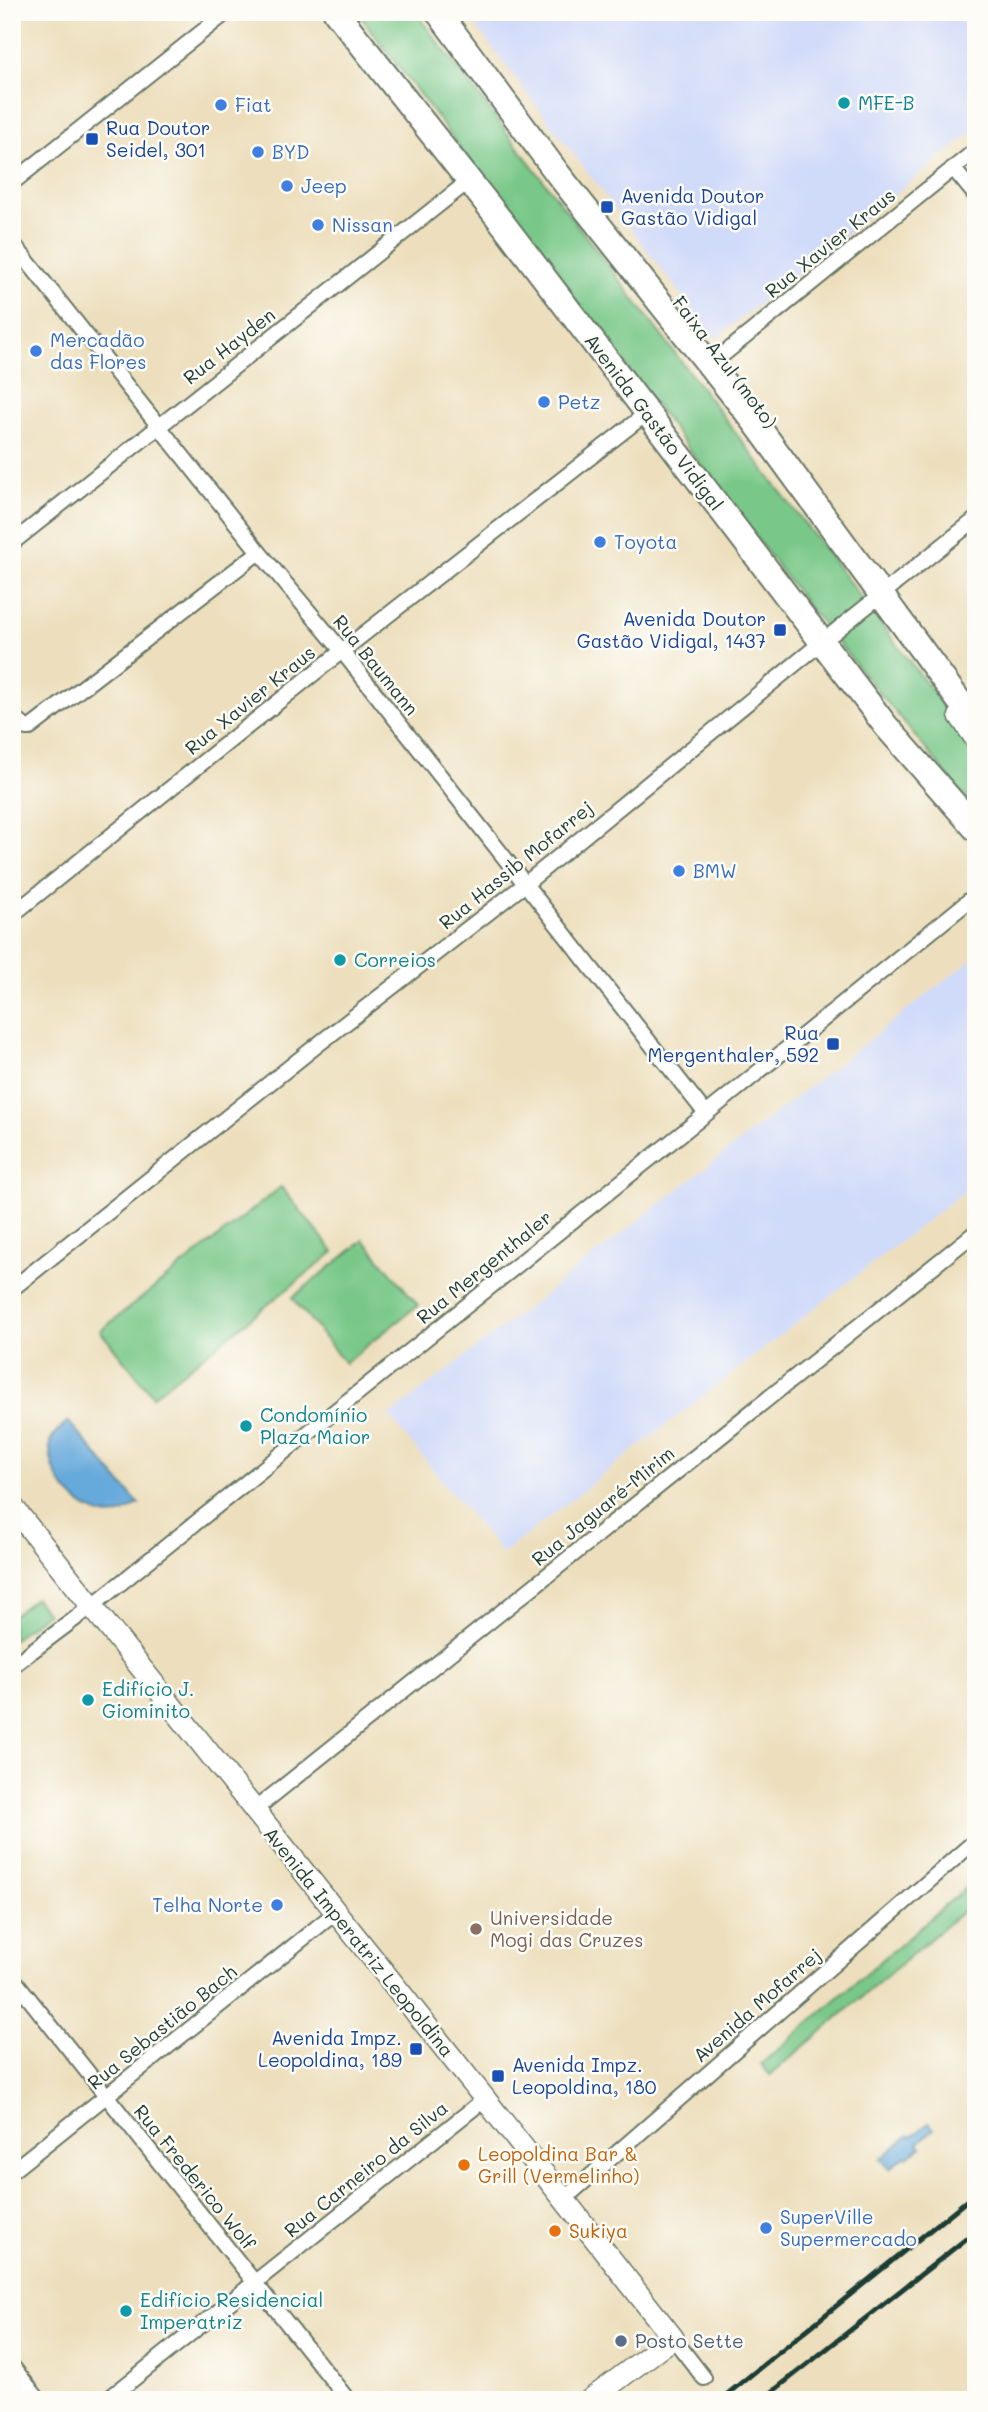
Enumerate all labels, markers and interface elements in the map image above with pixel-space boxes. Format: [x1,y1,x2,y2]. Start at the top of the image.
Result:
place label: MFE-B [858,90,914,115]
place label: Fiat [235,92,272,117]
marker: MFE-B [836,95,852,111]
marker: Fiat [213,97,229,113]
place label: Rua Doutor Seidel, 301 [106,115,210,162]
marker: Rua Doutor Seidel, 301 [84,131,100,147]
place label: BYD [272,139,309,164]
marker: BYD [250,144,266,160]
place label: Jeep [301,173,347,198]
marker: Jeep [279,178,295,194]
street label: Rua Xavier Kraus [759,182,900,303]
place label: Avenida Doutor Gastão Vidigal [621,183,764,230]
marker: Avenida Doutor Gastão Vidigal [599,199,615,215]
place label: Nissan [332,212,393,237]
marker: Nissan [310,217,326,233]
street label: Faixa Azul (moto) [667,290,783,433]
street label: Rua Hayden [178,302,280,389]
place label: Mercadão das Flores [50,327,146,374]
street label: Avenida Gastão Vidigal [580,328,729,515]
marker: Mercadão das Flores [28,343,44,359]
place label: Petz [558,389,600,414]
marker: Petz [536,394,552,410]
place label: Toyota [614,529,677,554]
marker: Toyota [592,534,608,550]
place label: Avenida Doutor Gastão Vidigal, 1437 [577,606,766,653]
street label: Rua Baumann [328,609,425,720]
marker: Avenida Doutor Gastão Vidigal, 1437 [772,622,788,638]
street label: Rua Xavier Kraus [179,639,320,760]
street label: Rua Hassib Mofarrej [434,795,598,934]
place label: BMW [693,858,737,883]
marker: BMW [671,863,687,879]
place label: Correios [354,947,436,972]
marker: Correios [332,952,348,968]
place label: Rua Mergenthaler, 592 [648,1020,819,1067]
marker: Rua Mergenthaler, 592 [825,1036,841,1052]
street label: Rua Mergenthaler [411,1204,557,1329]
place label: Condomínio Plaza Maior [260,1402,370,1449]
marker: Condomínio Plaza Maior [238,1418,254,1434]
street label: Rua Jaguaré-Mirim [526,1440,679,1571]
place label: Edifício J. Giominito [102,1676,195,1723]
marker: Edifício J. Giominito [80,1692,96,1708]
street label: Avenida Imperatriz Leopoldina [259,1821,460,2062]
place label: Telha Norte [152,1892,263,1917]
marker: Telha Norte [269,1897,285,1913]
place label: Universidade Mogi das Cruzes [490,1905,644,1952]
marker: Universidade Mogi das Cruzes [468,1921,484,1937]
street label: Avenida Mofarrej [687,1942,826,2067]
street label: Rua Sebastião Bach [82,1959,241,2095]
place label: Avenida Impz. Leopoldina, 189 [258,2025,402,2072]
marker: Avenida Impz. Leopoldina, 189 [408,2041,424,2057]
place label: Avenida Impz. Leopoldina, 180 [512,2052,657,2099]
marker: Avenida Impz. Leopoldina, 180 [490,2068,506,2084]
street label: Rua Carneiro da Silva [279,2095,453,2242]
street label: Rua Frederico Wolf [129,2099,262,2255]
place label: Leopoldina Bar & Grill (Vermelinho) [478,2141,639,2188]
marker: Leopoldina Bar & Grill (Vermelinho) [456,2157,472,2173]
place label: SuperVille Supermercado [780,2204,917,2251]
place label: Sukiya [569,2218,628,2243]
marker: SuperVille Supermercado [758,2220,774,2236]
marker: Sukiya [547,2223,563,2239]
place label: Edifício Residencial Imperatriz [140,2287,323,2334]
marker: Edifício Residencial Imperatriz [118,2303,134,2319]
place label: Posto Sette [635,2328,744,2353]
marker: Posto Sette [613,2333,629,2349]

